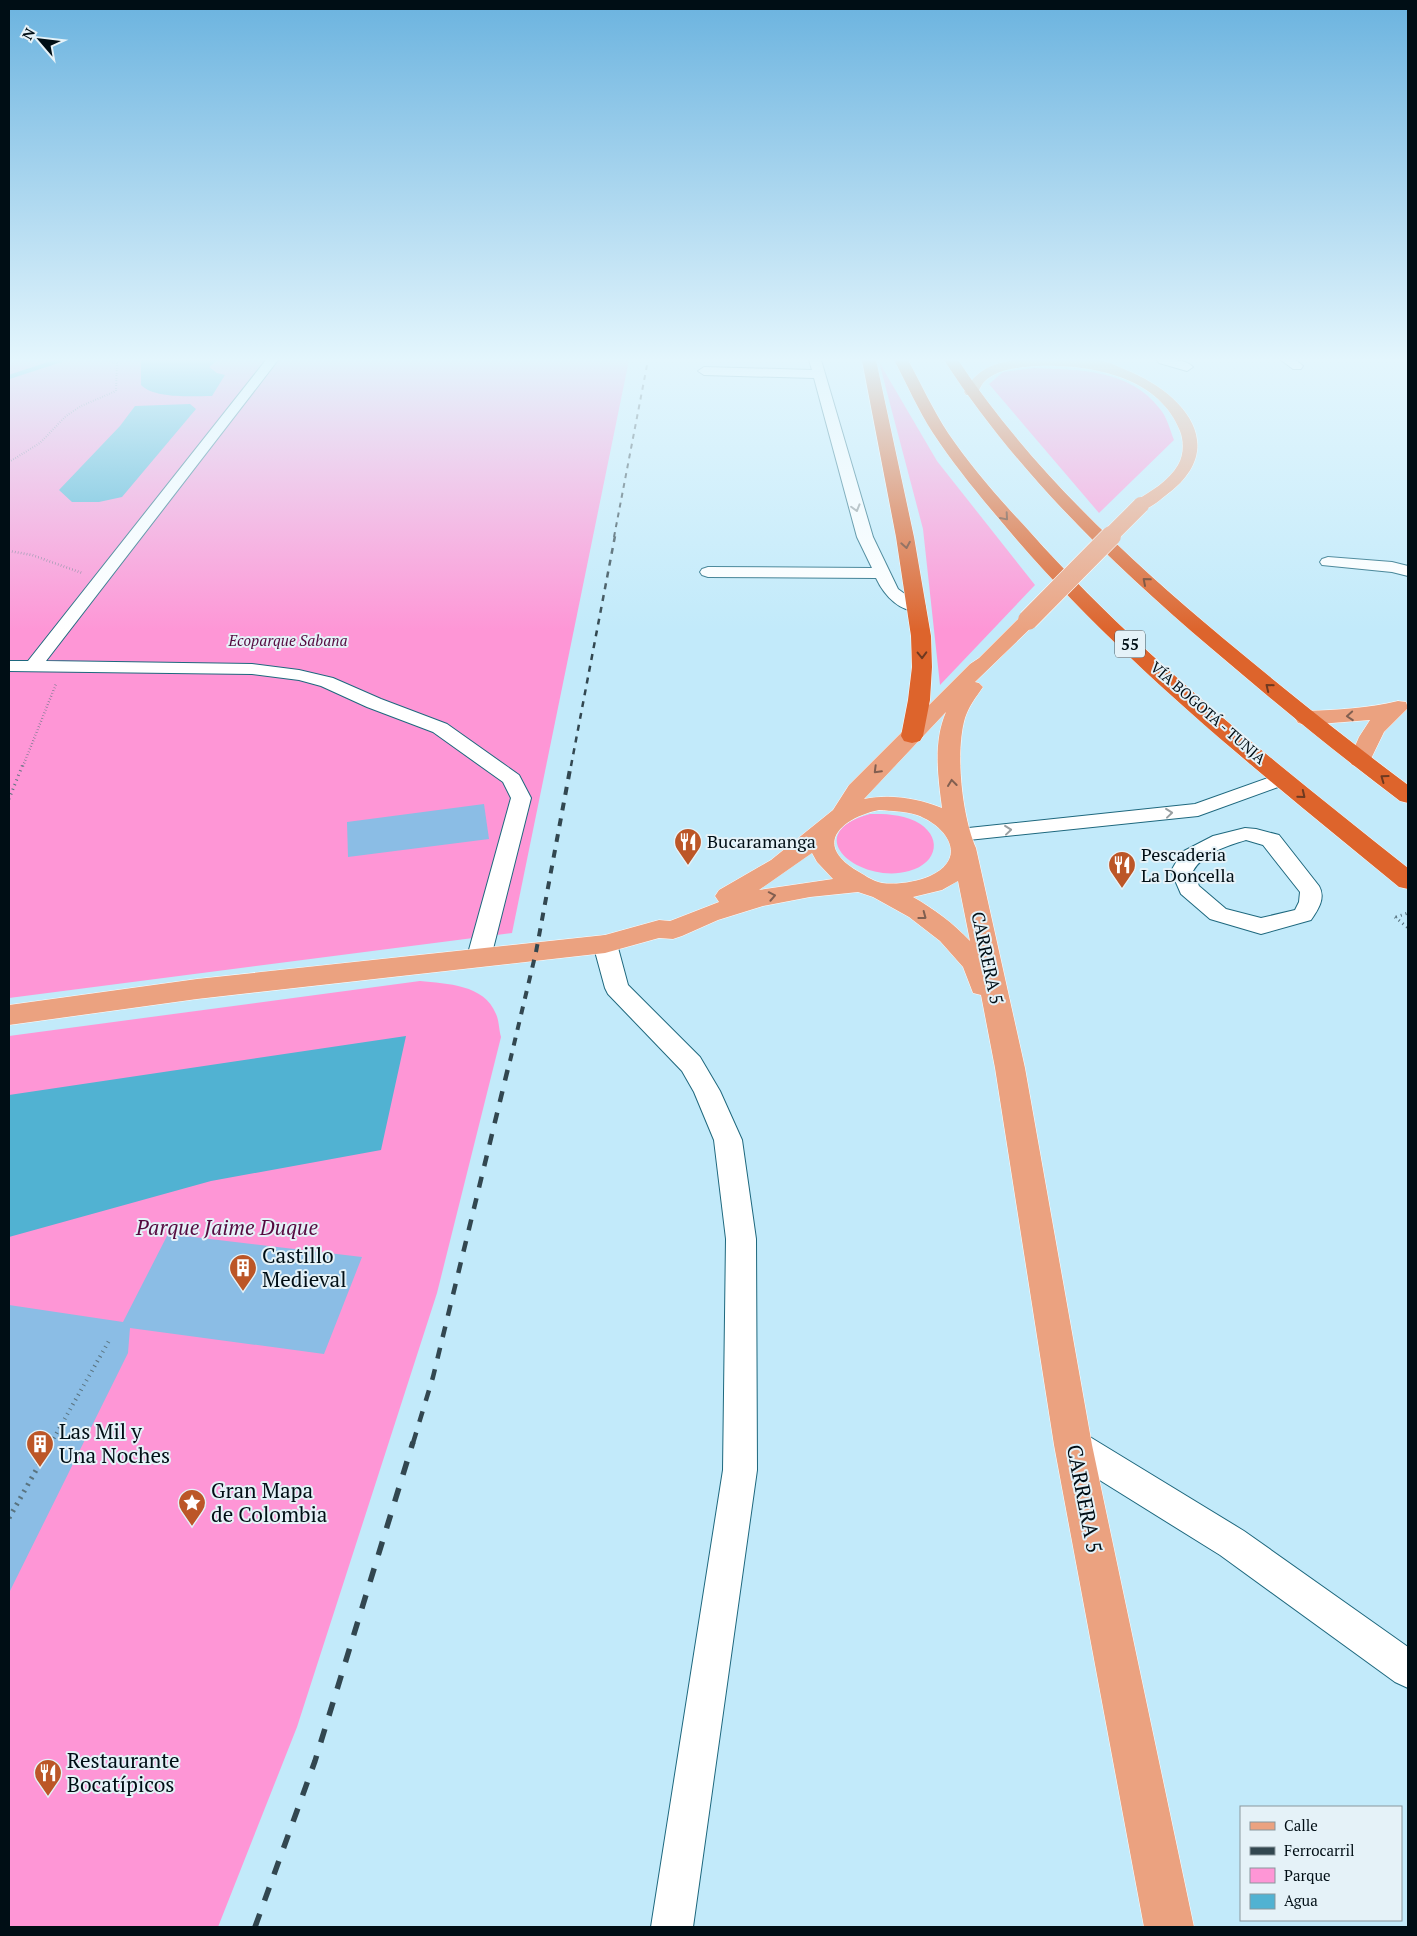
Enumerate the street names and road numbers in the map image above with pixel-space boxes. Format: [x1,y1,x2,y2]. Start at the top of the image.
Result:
road number: 55 [1115,630,1145,658]
street label: VÍA BOGOTÁ - TUNJA [1147,657,1271,768]
street label: CARRERA 5 [966,909,1010,1006]
street label: CARRERA 5 [1061,1442,1109,1555]

